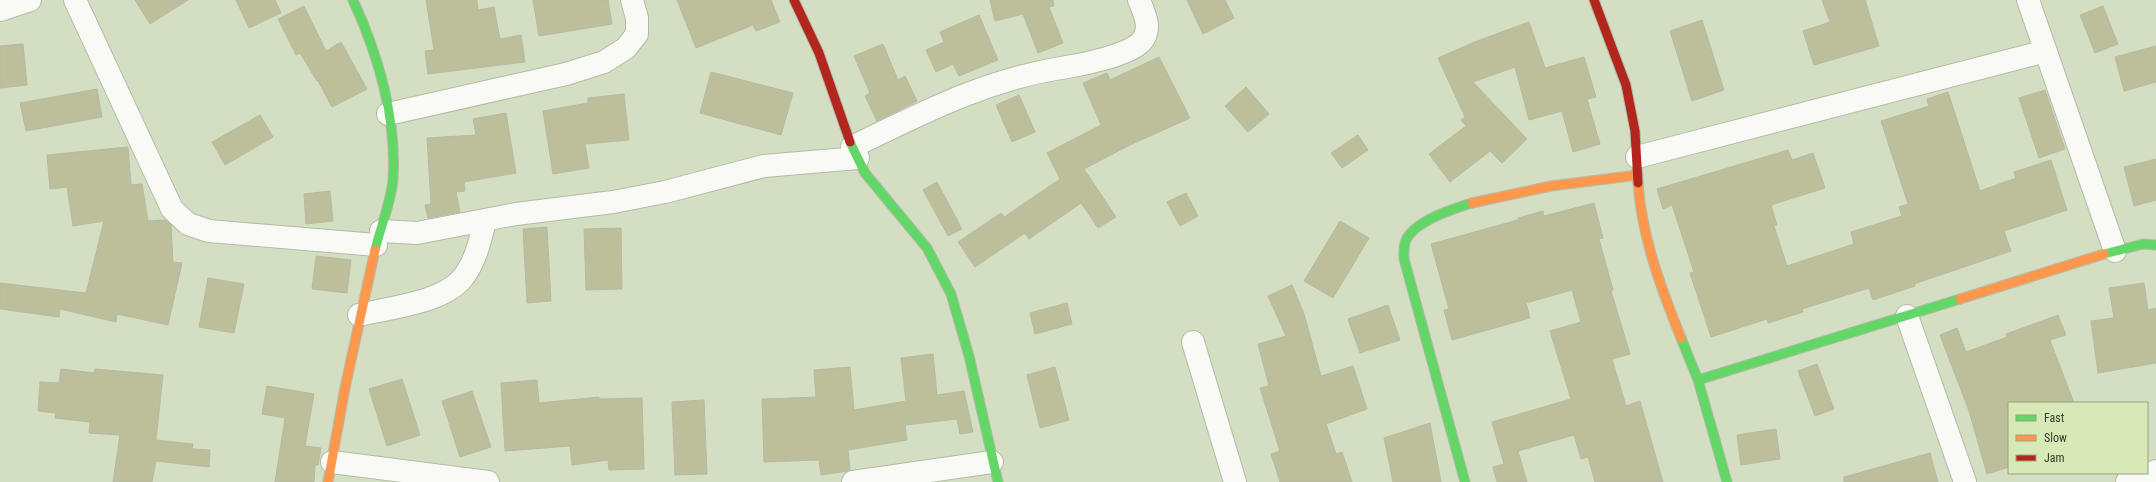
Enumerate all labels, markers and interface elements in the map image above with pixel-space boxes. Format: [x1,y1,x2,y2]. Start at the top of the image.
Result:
legend [2008,402,2148,474]
text: Fast [2044,411,2065,425]
text: Slow [2044,431,2067,445]
text: Jam [2044,451,2065,465]

